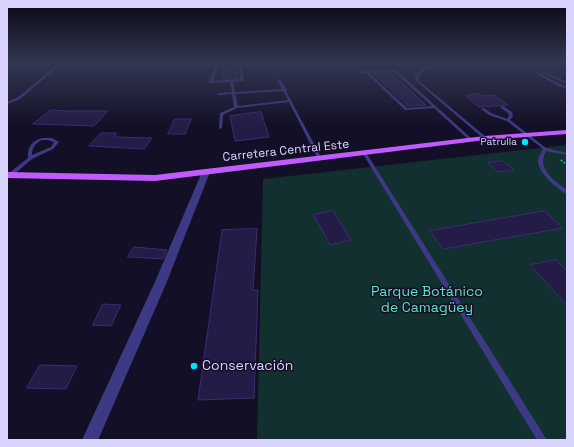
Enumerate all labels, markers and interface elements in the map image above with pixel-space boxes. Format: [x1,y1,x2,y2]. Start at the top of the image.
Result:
place label: Patrulla [481,136,517,148]
street label: Carretera Central Este [222,137,350,165]
marker: Patrulla [520,137,530,147]
park label: Parque Botánico de Camagüey [371,284,483,316]
place label: Conservación [202,358,293,374]
marker: Conservación [189,361,199,371]

